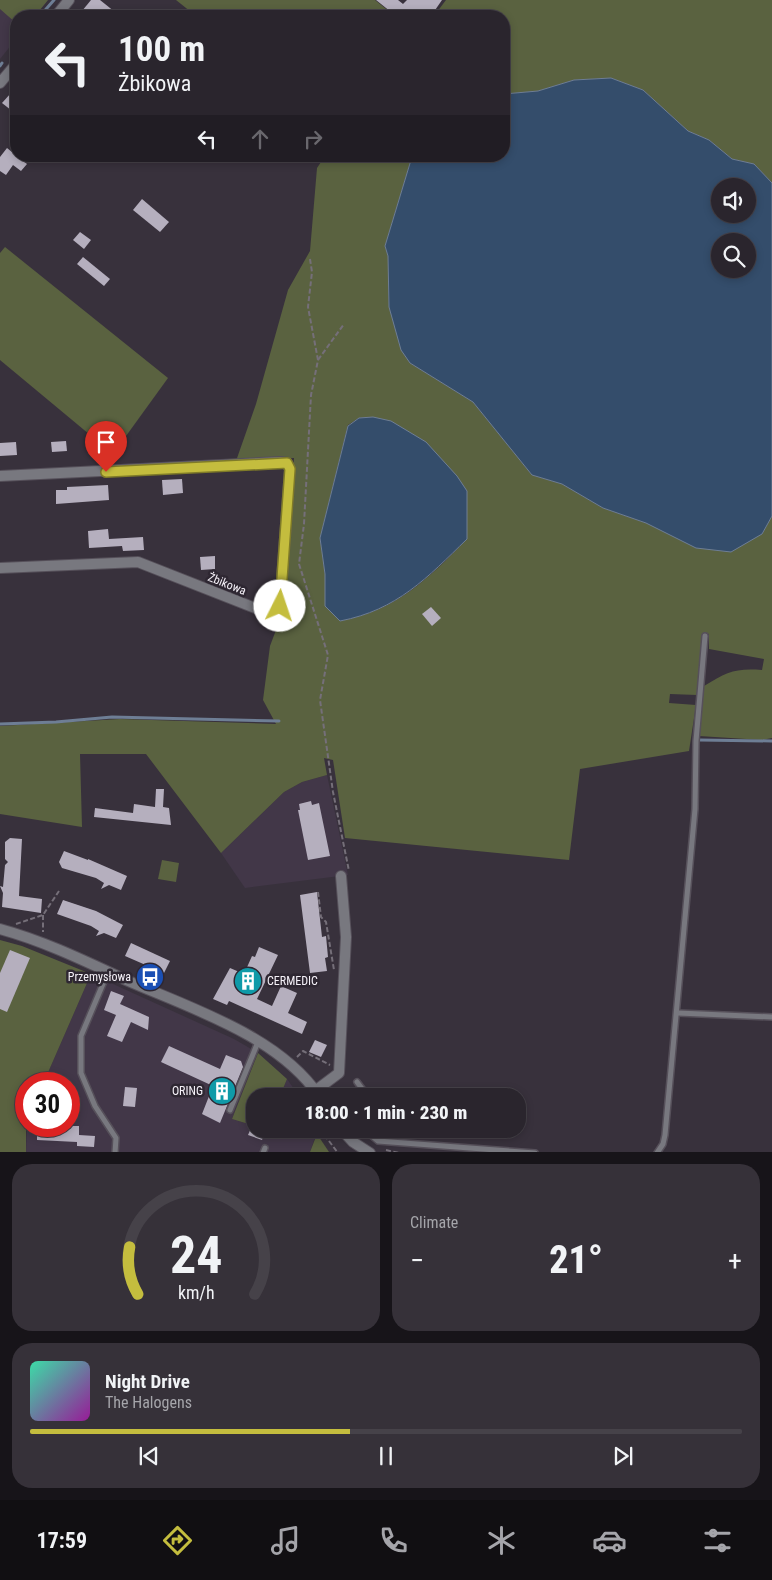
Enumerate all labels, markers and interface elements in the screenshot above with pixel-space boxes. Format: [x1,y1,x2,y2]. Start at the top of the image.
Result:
text: 100 m [118,29,205,70]
icon: left [35,30,100,95]
text: Żbikowa [118,71,191,96]
icon: left [193,125,221,153]
icon: ahead [246,125,274,153]
icon: right [299,125,327,153]
map controls [711,178,756,278]
button: sound [711,178,756,223]
button: search [711,233,756,278]
pin [85,421,127,472]
icon: arrive [92,428,120,456]
street label: Żbikowa [206,569,249,598]
position arrow [253,579,305,631]
bus stop icon: Przemysłowa [135,962,165,992]
building icon: CERMEDIC [233,966,263,996]
place label: Przemysłowa [68,970,131,984]
place label: CERMEDIC [267,974,318,988]
speed limit sign: 30 [15,1072,80,1137]
building icon: ORING [207,1076,237,1106]
place label: ORING [172,1084,203,1098]
text: 18:00 · 1 min · 230 m [305,1101,467,1124]
text: Climate [410,1213,458,1232]
text: 24 [170,1225,222,1286]
text: 21° [549,1238,603,1282]
text: − [410,1244,424,1277]
text: + [728,1244,742,1277]
text: km/h [178,1282,214,1303]
text: Night Drive [105,1370,190,1393]
text: The Halogens [105,1393,192,1412]
icon: previous [135,1442,163,1470]
icon: pause [372,1442,400,1470]
icon: next [609,1442,637,1470]
icon: directions [160,1523,195,1558]
icon: music [268,1523,303,1558]
icon: phone [376,1523,411,1558]
icon: climate [484,1523,519,1558]
icon: car [592,1523,627,1558]
icon: filters [700,1523,735,1558]
text: 17:59 [37,1528,87,1553]

